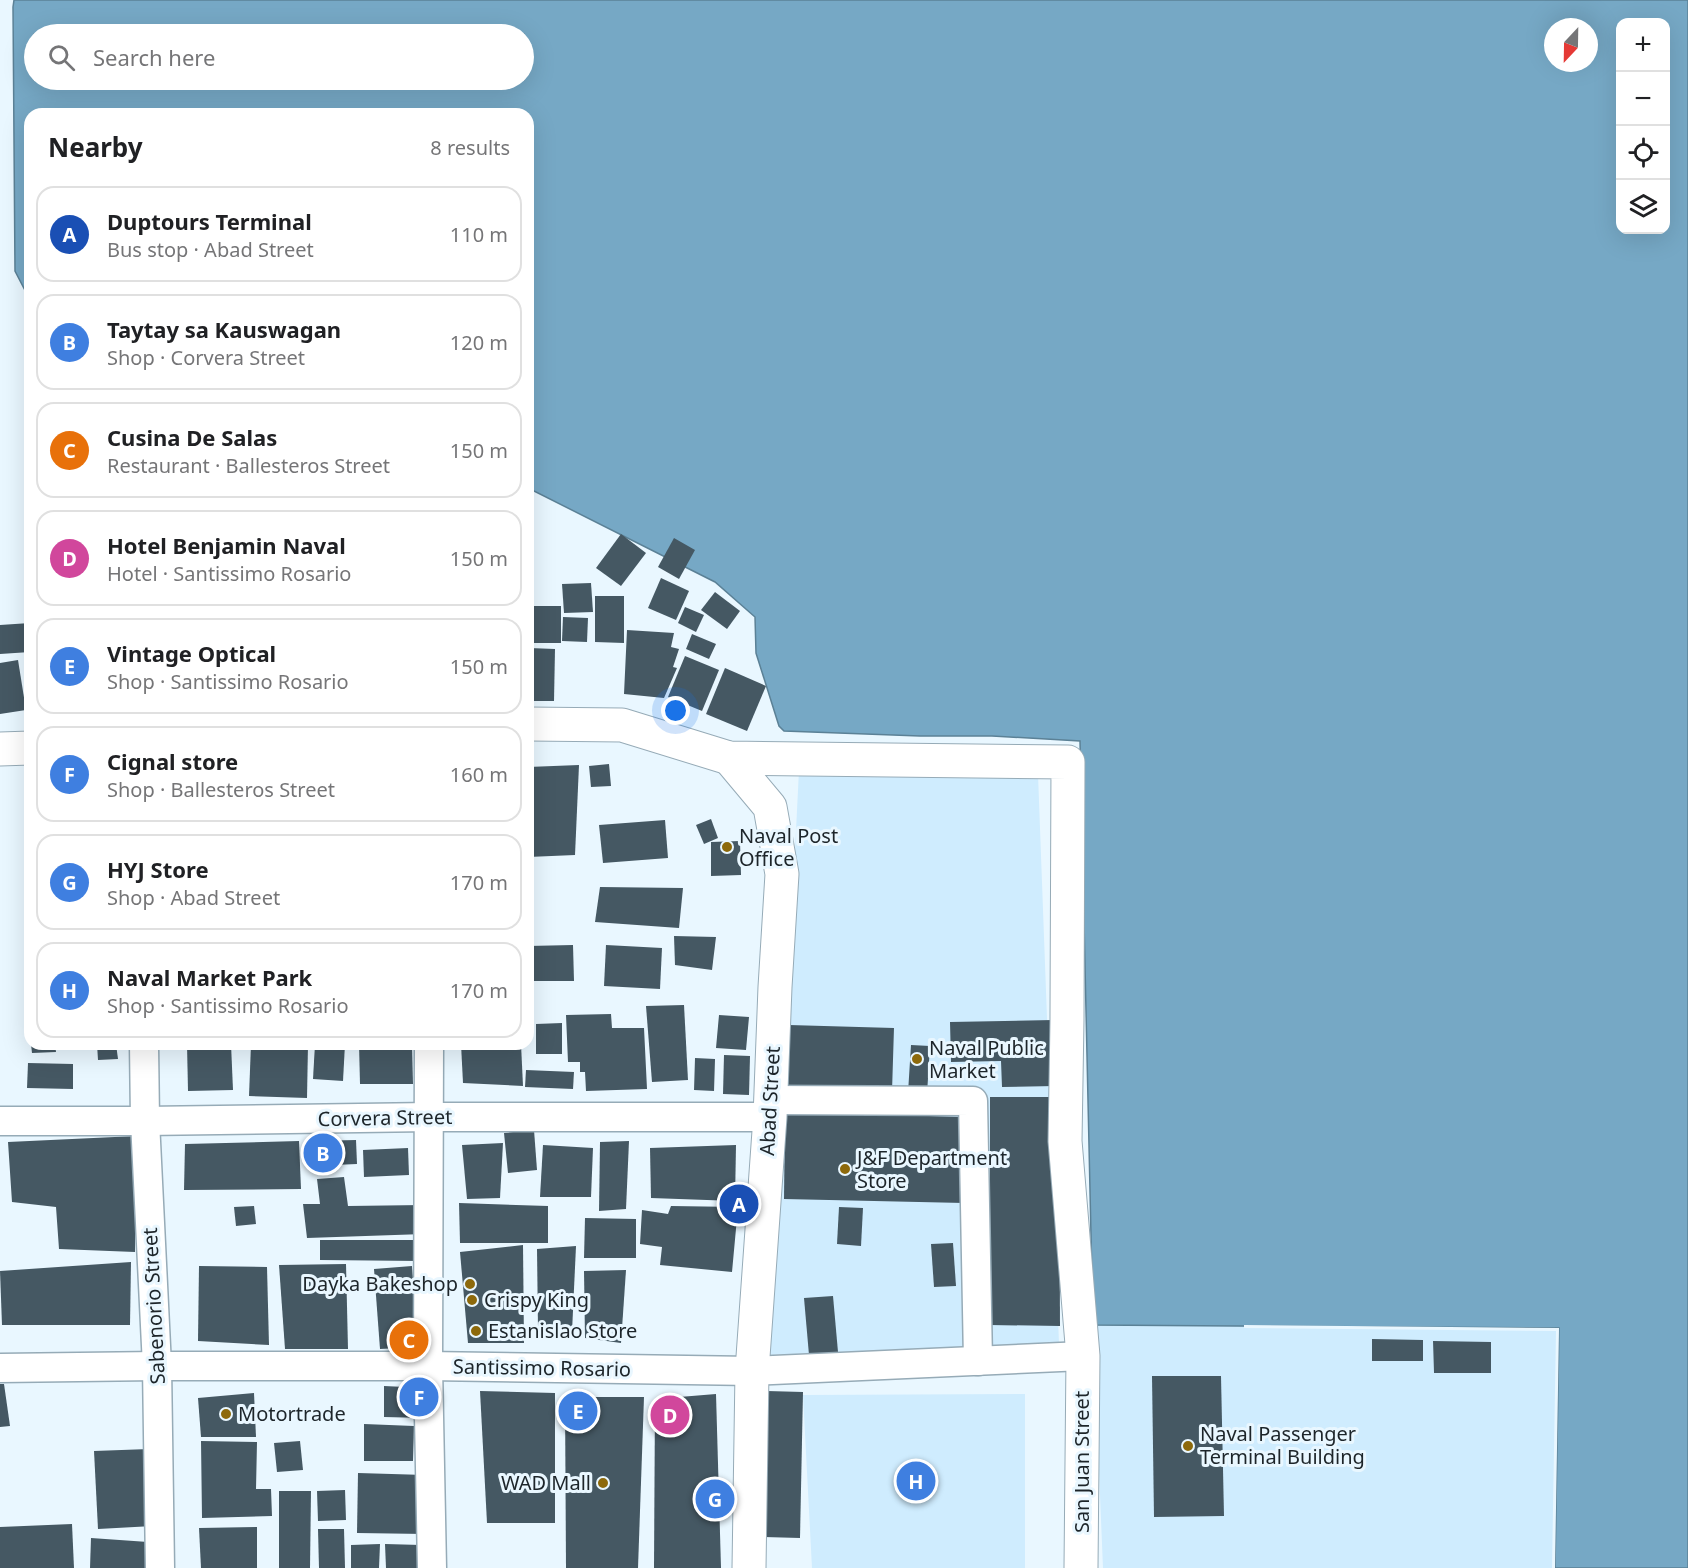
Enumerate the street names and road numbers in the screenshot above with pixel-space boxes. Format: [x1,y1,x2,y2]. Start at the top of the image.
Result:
street label: Abad Street [753,1046,786,1156]
street label: Corvera Street [317,1103,452,1132]
street label: Sabenorio Street [136,1227,171,1385]
street label: Santissimo Rosario [453,1352,631,1383]
street label: San Juan Street [1068,1391,1095,1533]

